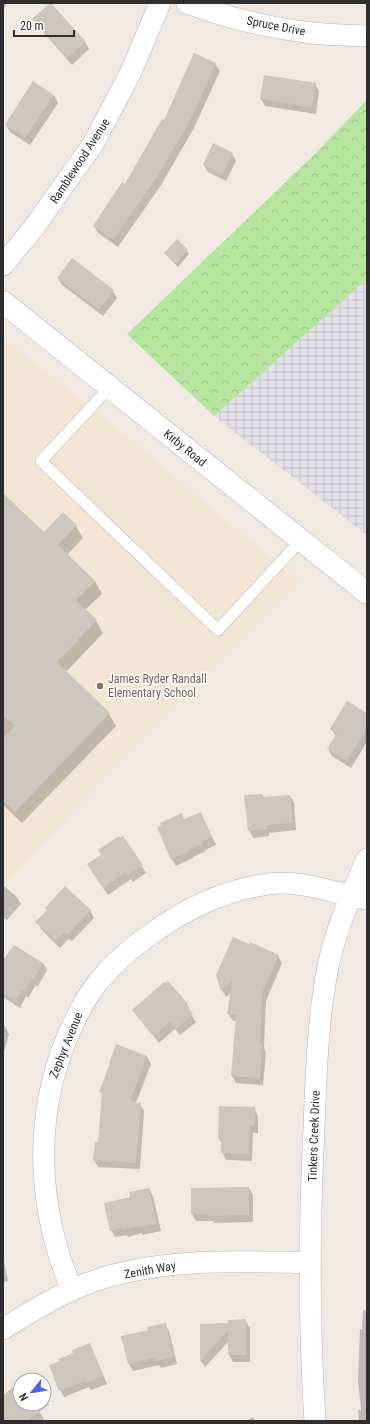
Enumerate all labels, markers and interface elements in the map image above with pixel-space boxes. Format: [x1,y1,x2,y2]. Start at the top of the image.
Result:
scale bar [14,12,74,38]
street label: Spruce Drive [245,13,307,39]
text: 20 m [20,19,44,33]
street label: Ramblewood Avenue [47,116,113,206]
street label: Kirby Road [161,427,209,469]
place label: James Ryder Randall Elementary School [108,672,207,700]
marker: James Ryder Randall Elementary School [95,681,105,691]
street label: Zephyr Avenue [47,1010,86,1080]
street label: Tinkers Creek Drive [305,1090,323,1182]
street label: Zenith Way [123,1259,177,1281]
north arrow [12,1372,52,1412]
text: N [16,1390,31,1403]

